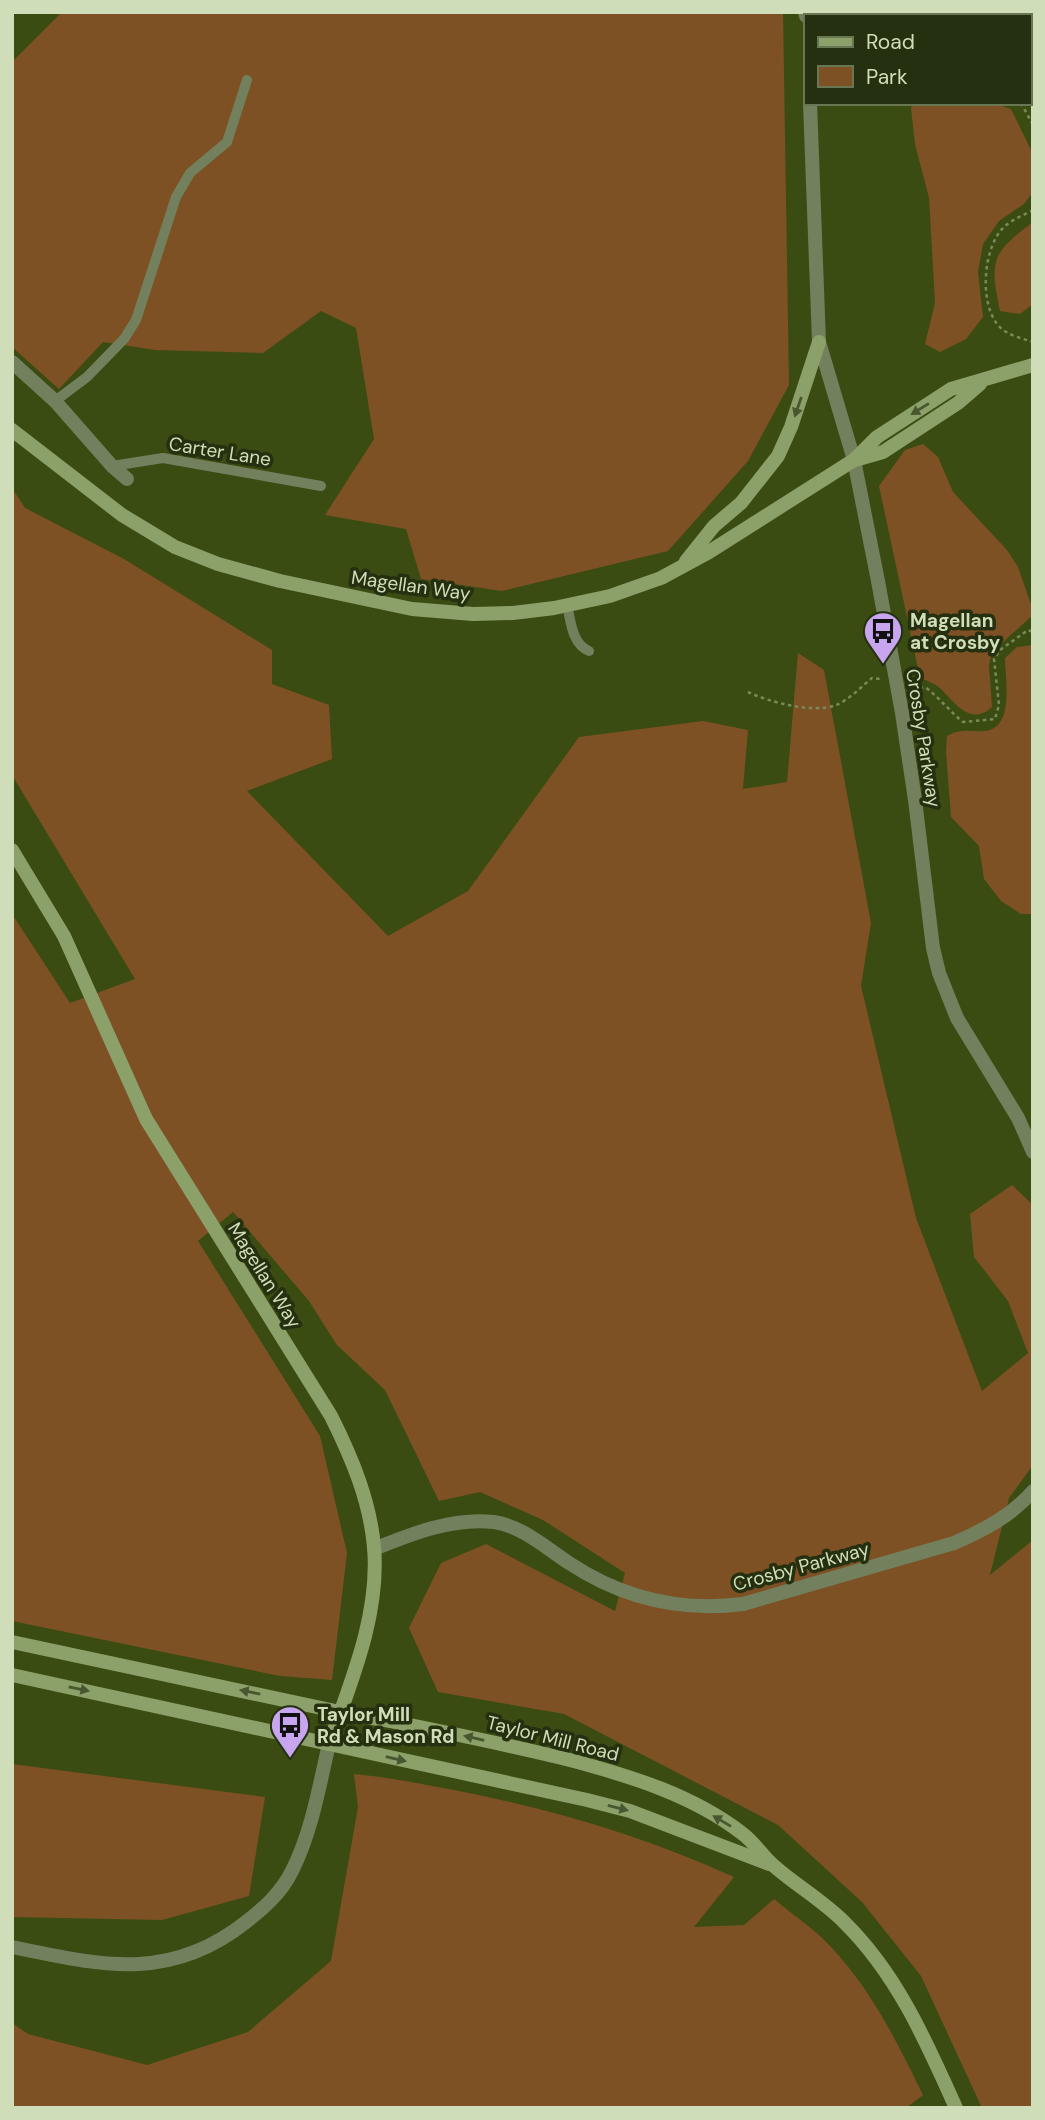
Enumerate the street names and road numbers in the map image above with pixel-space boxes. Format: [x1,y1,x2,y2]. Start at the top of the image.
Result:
street label: Carter Lane [167,431,273,472]
street label: Magellan Way [350,565,473,606]
street label: Crosby Parkway [900,667,947,810]
street label: Magellan Way [222,1218,307,1333]
street label: Crosby Parkway [730,1536,872,1597]
street label: Taylor Mill Road [484,1710,622,1767]

